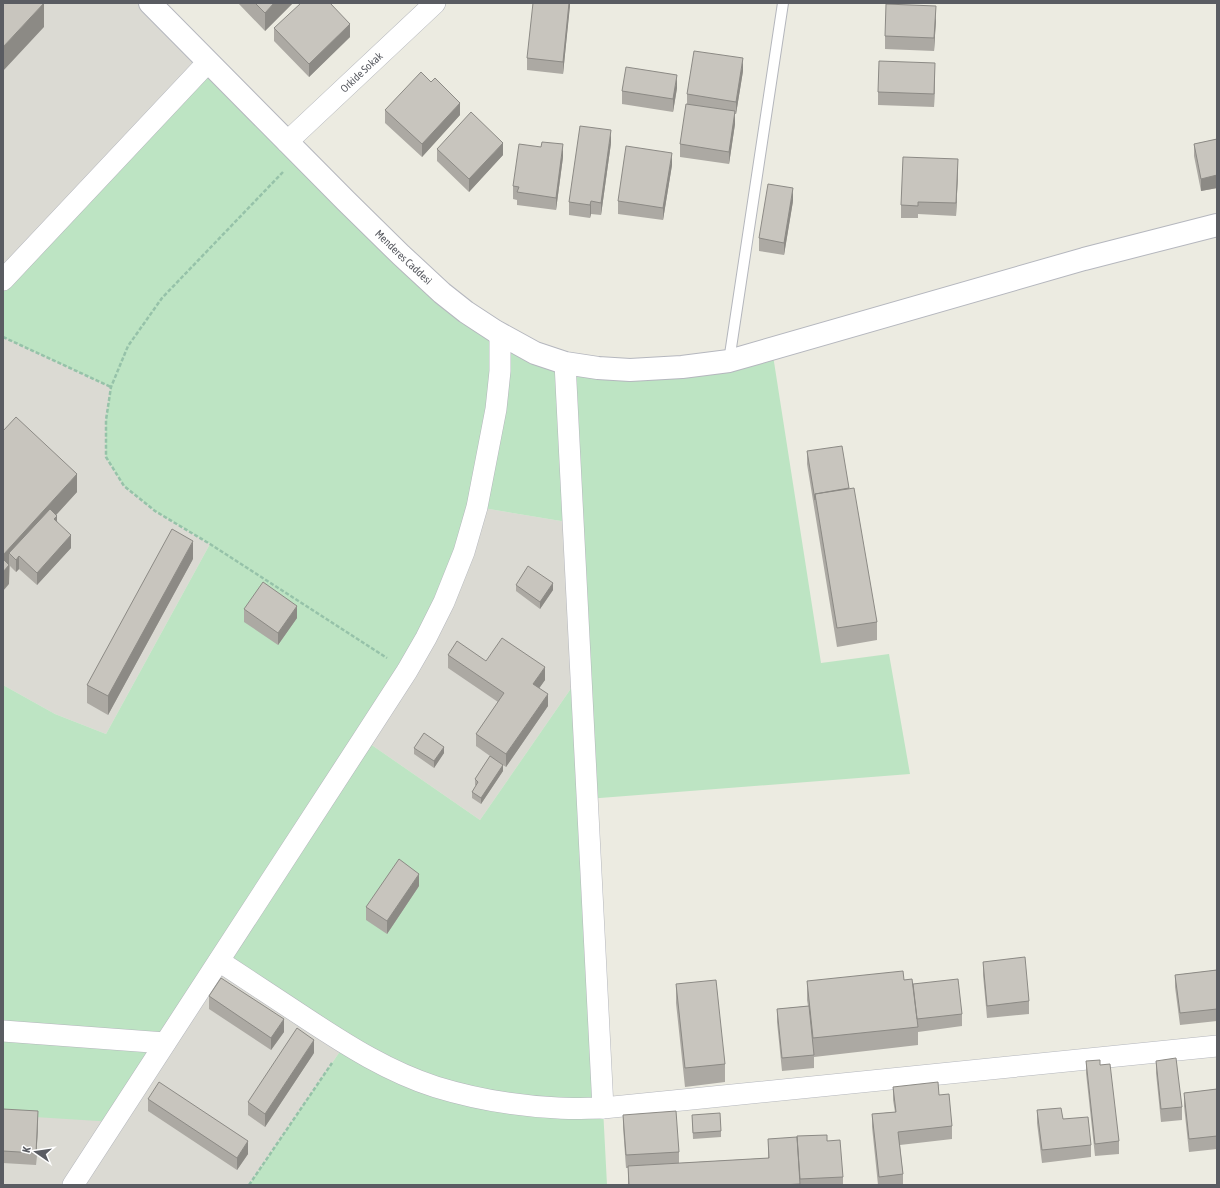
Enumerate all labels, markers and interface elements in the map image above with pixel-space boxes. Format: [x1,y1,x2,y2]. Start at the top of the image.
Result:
street label: Orkide Sokak [338,50,385,95]
street label: Menderes Caddesi [373,227,434,287]
north arrow [16,1132,56,1172]
text: K [20,1145,33,1154]

